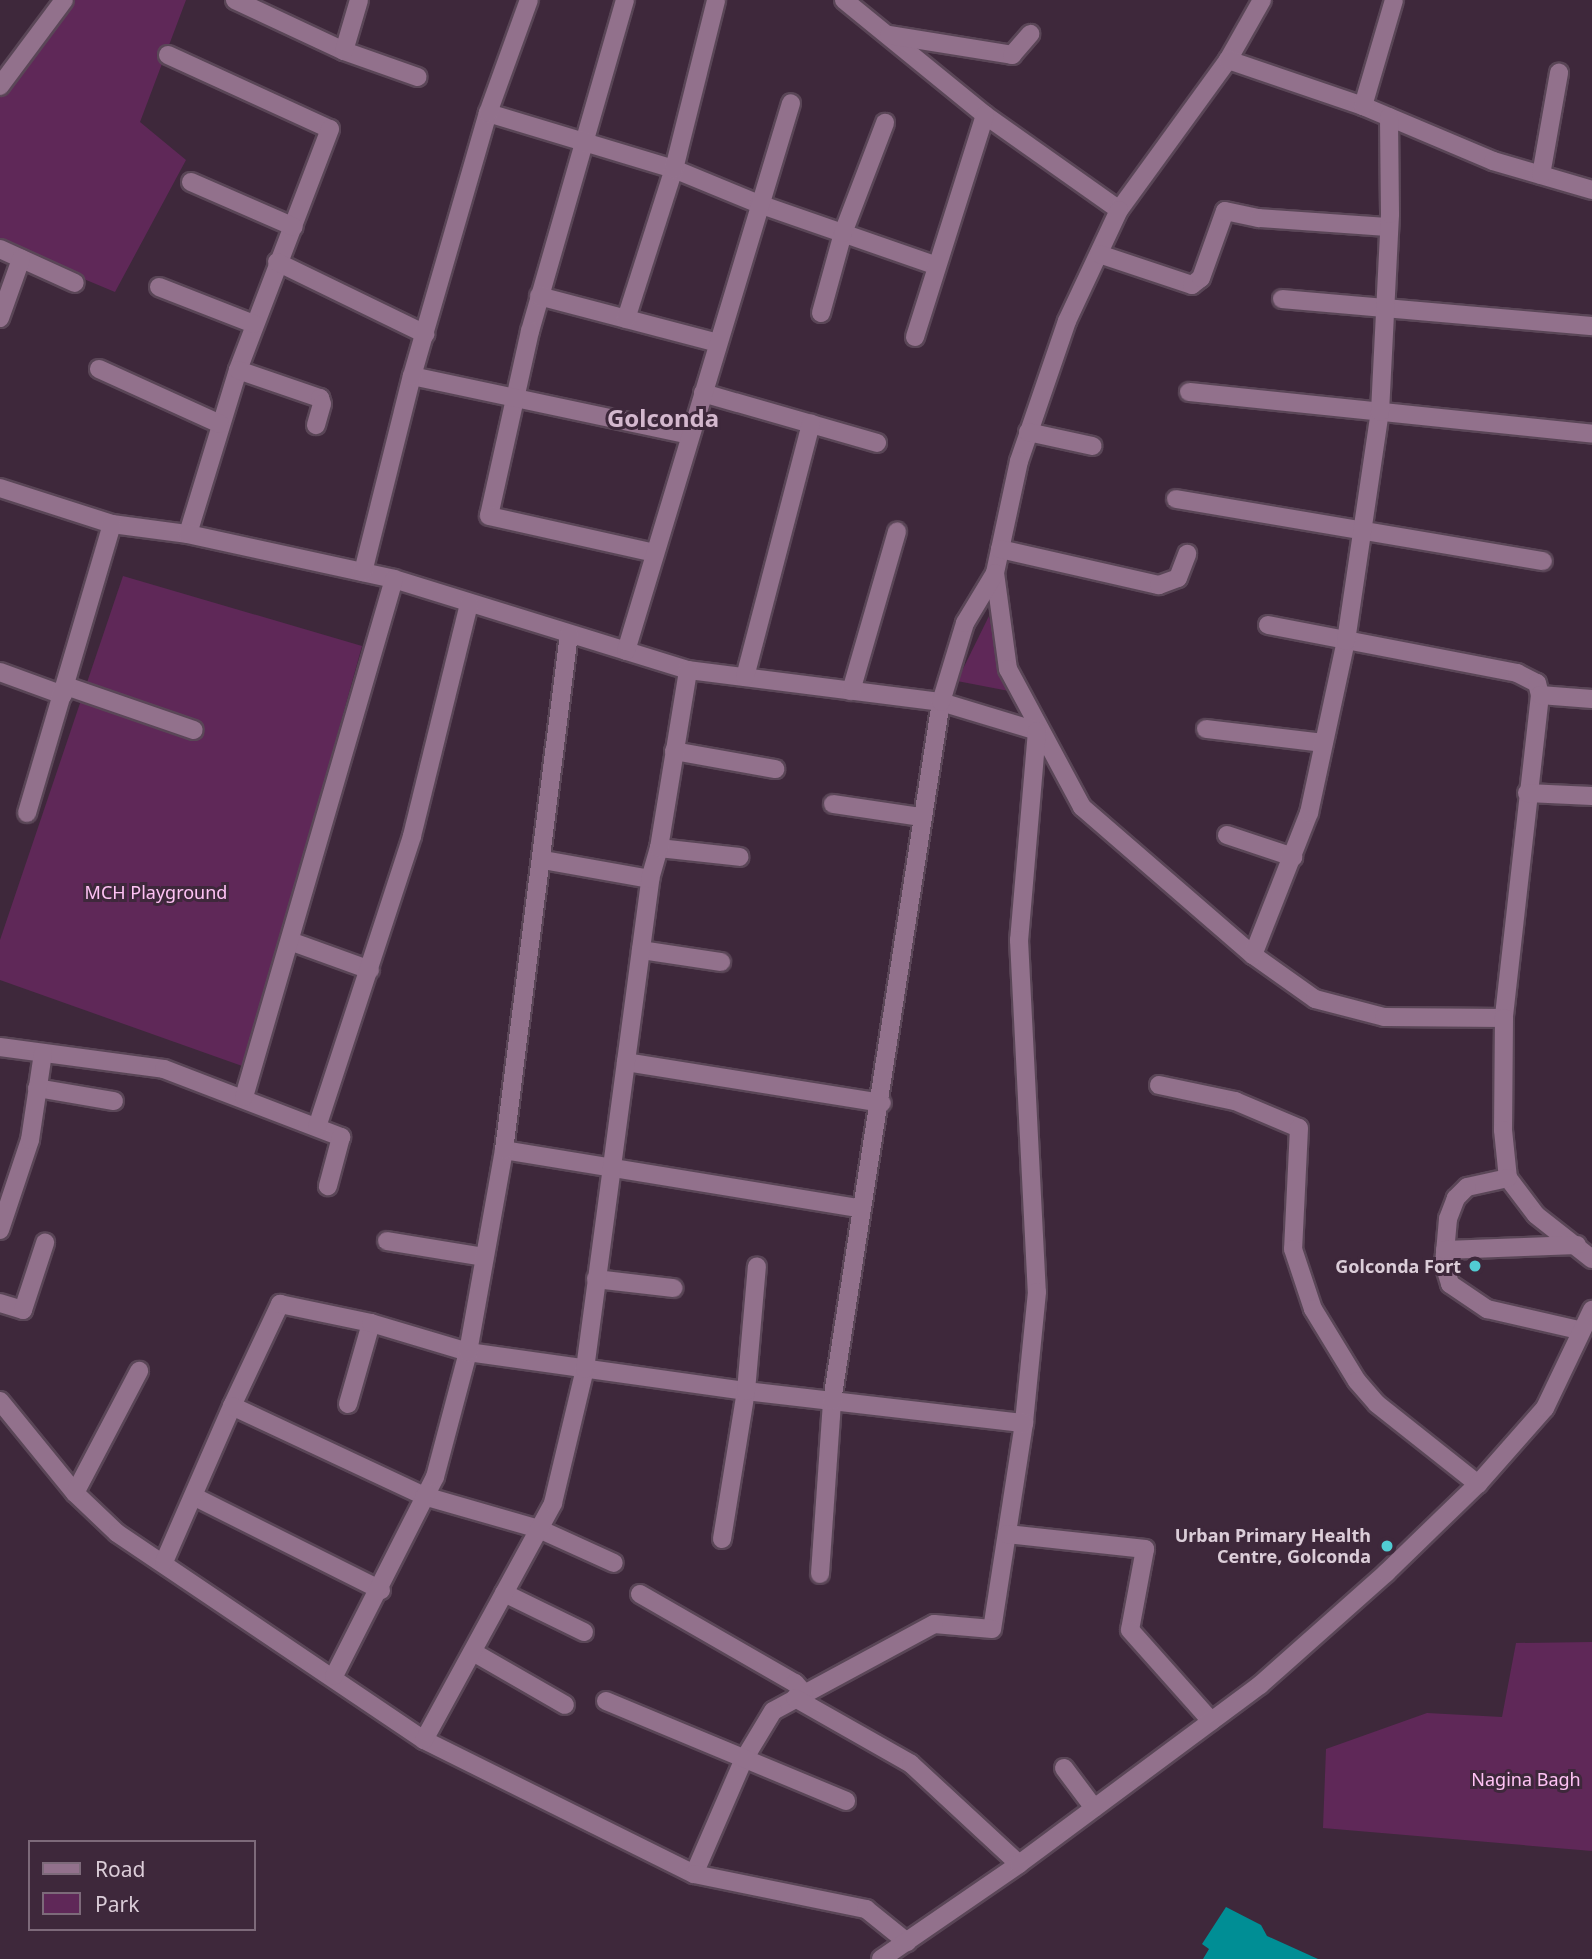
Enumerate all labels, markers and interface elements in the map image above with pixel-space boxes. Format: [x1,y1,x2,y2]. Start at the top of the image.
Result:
district label: Golconda [607,404,719,432]
park label: MCH Playground [85,881,227,903]
place label: Golconda Fort [1335,1255,1461,1277]
marker: Golconda Fort [1467,1258,1483,1274]
place label: Urban Primary Health Centre, Golconda [1175,1525,1371,1568]
marker: Urban Primary Health Centre, Golconda [1377,1536,1397,1556]
park label: Nagina Bagh [1471,1768,1581,1790]
legend [28,1840,256,1931]
text: Road [95,1855,145,1883]
text: Park [95,1890,139,1918]

